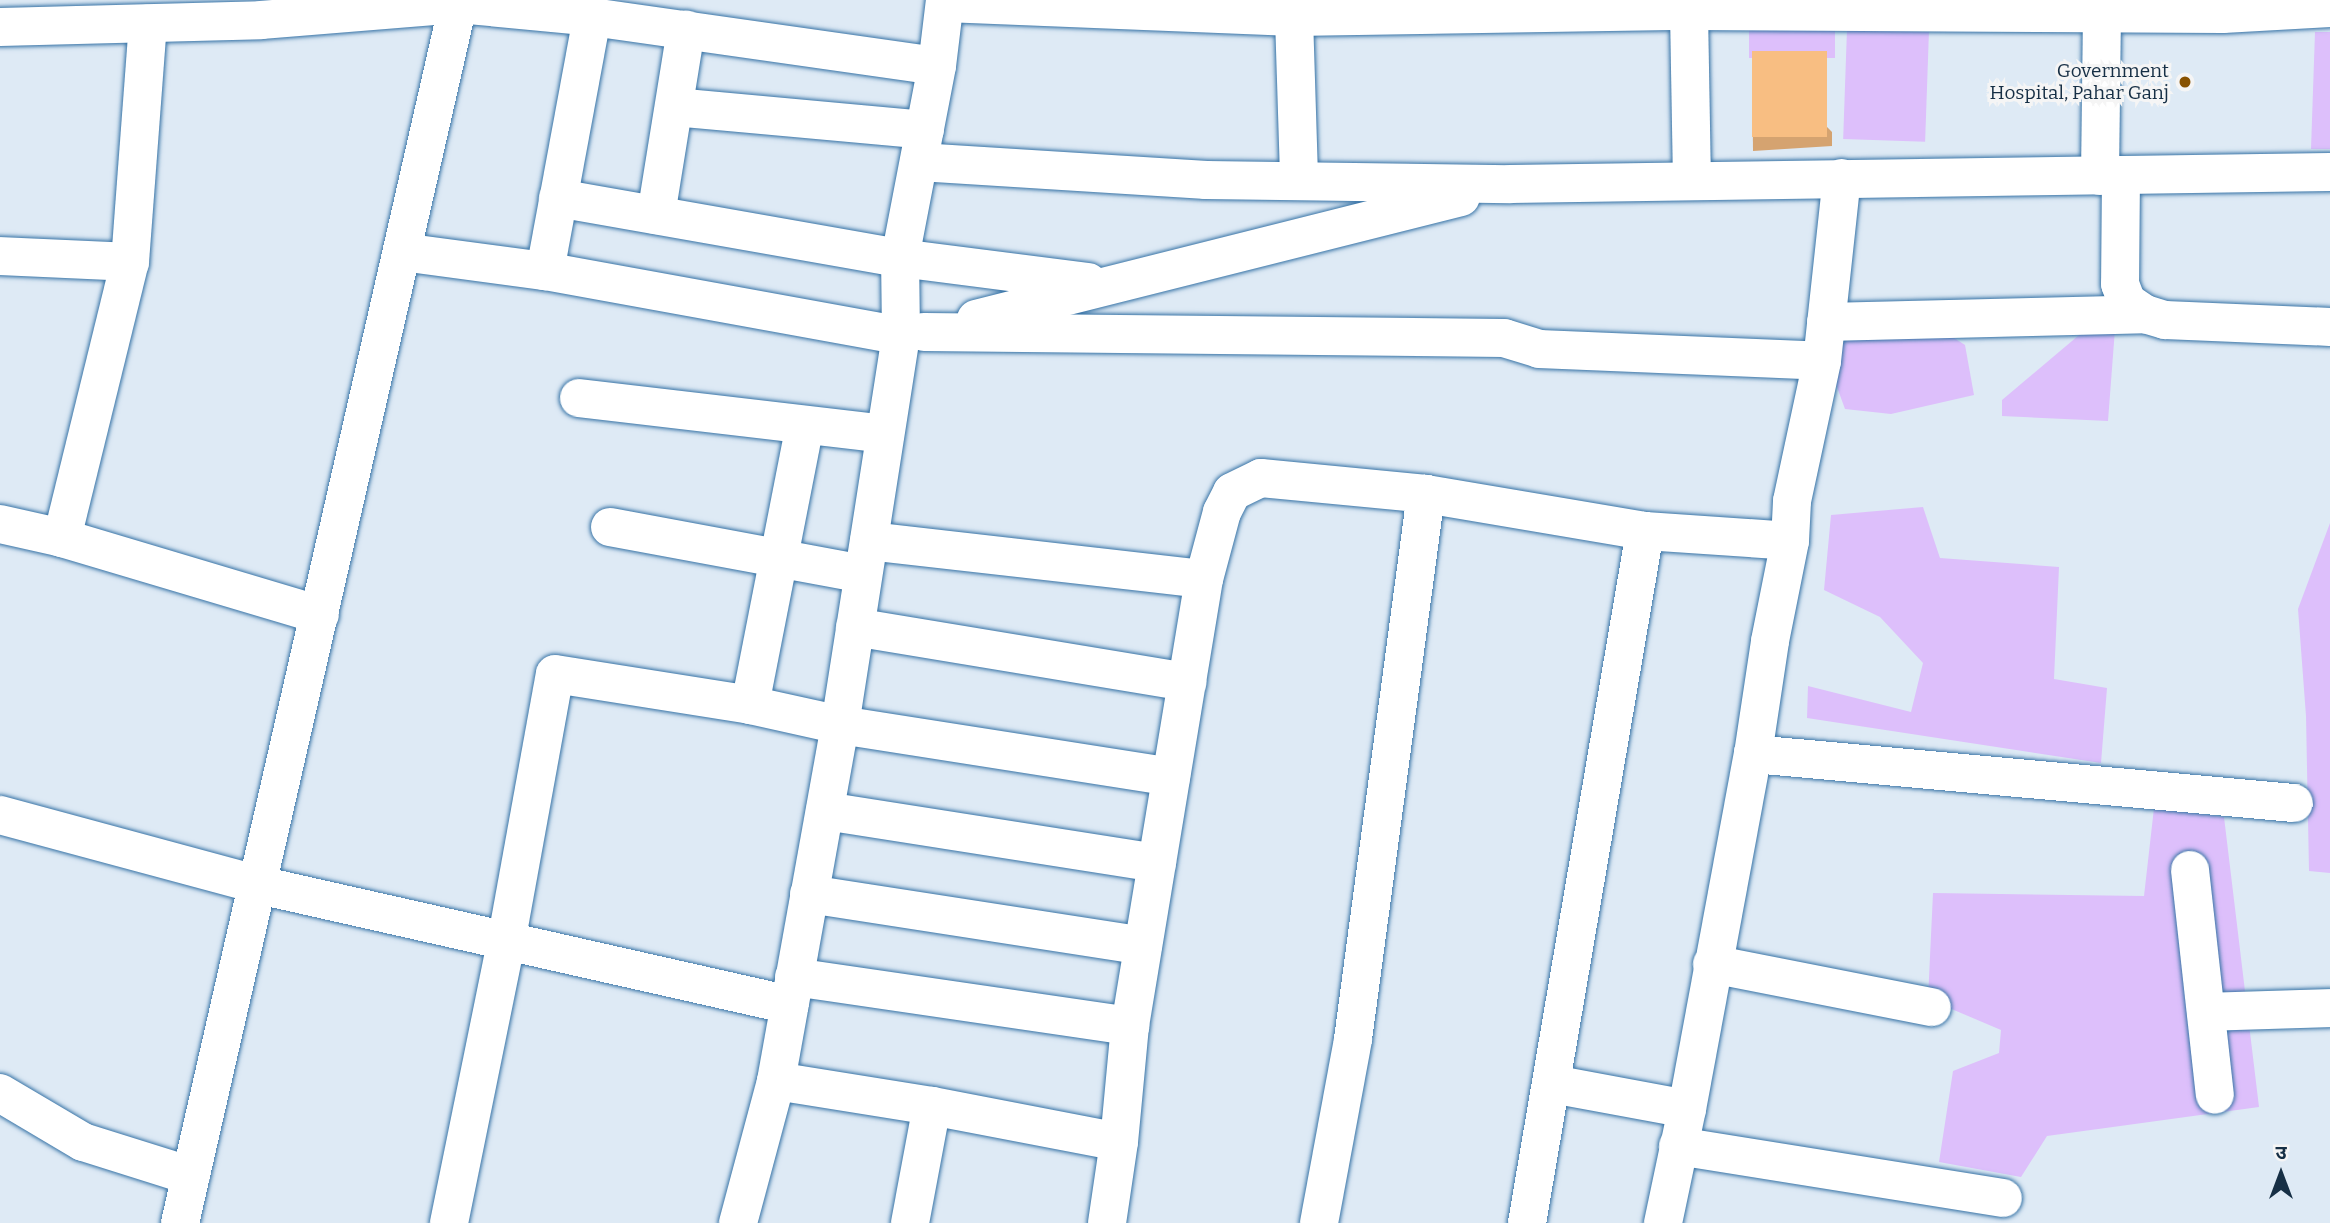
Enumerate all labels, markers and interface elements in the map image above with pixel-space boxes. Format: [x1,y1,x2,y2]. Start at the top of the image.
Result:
place label: Government Hospital, Pahar Ganj [1990,60,2169,104]
marker: Government Hospital, Pahar Ganj [2175,72,2195,92]
north arrow [2246,1139,2316,1209]
text: उ [2275,1141,2287,1164]

